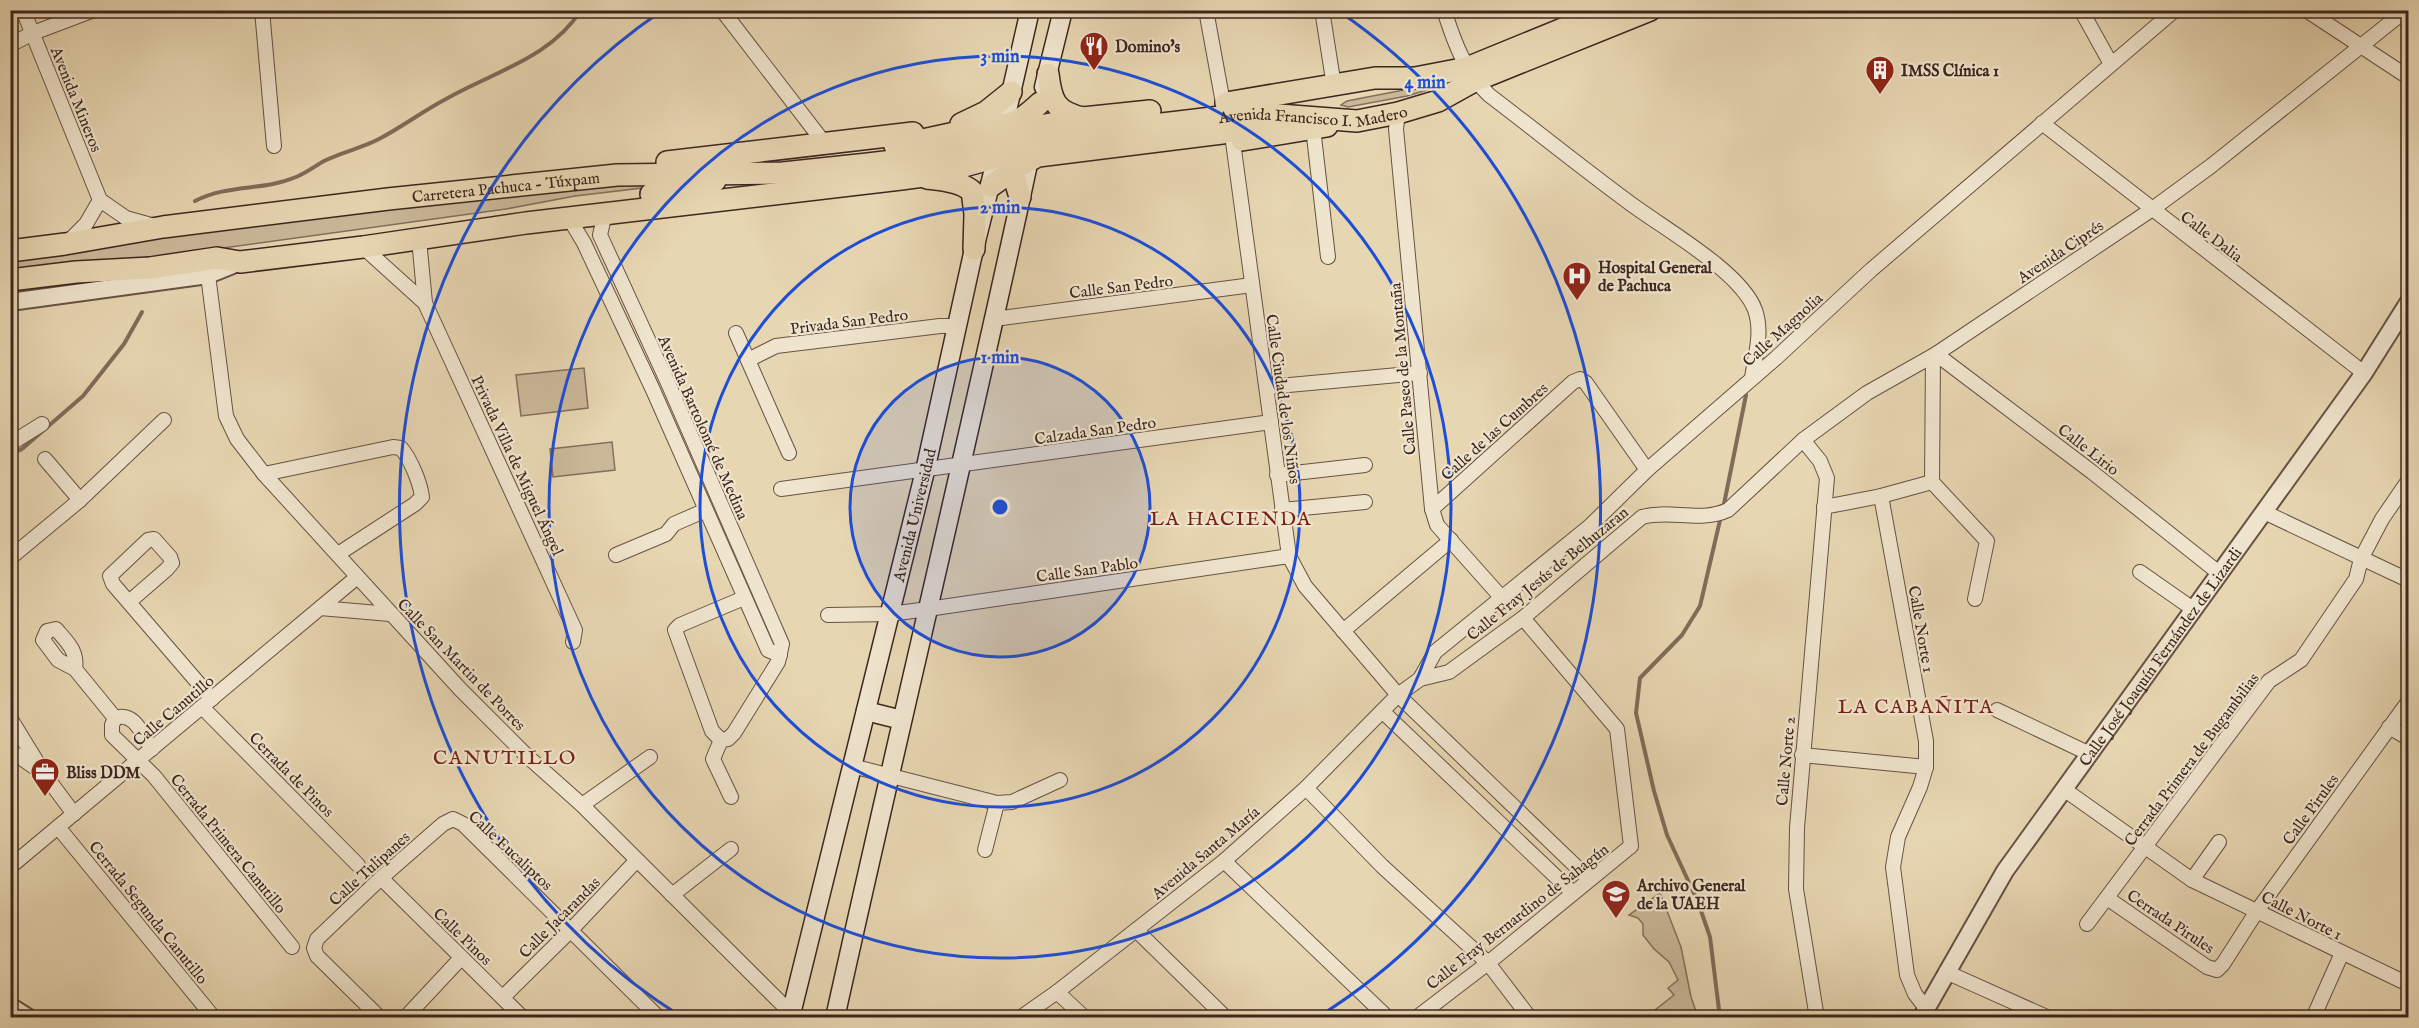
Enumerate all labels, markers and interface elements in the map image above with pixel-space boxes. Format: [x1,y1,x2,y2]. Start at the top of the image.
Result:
restaurant icon: Domino's [1078,30,1110,72]
place label: Domino's [1115,38,1181,58]
street label: Avenida Mineros [45,43,106,156]
text: 3 min [981,46,1020,69]
building icon: IMSS Clínica 1 [1864,54,1896,96]
place label: IMSS Clínica 1 [1901,62,1999,82]
text: 4 min [1404,72,1446,95]
street label: Avenida Francisco I. Madero [1217,103,1411,133]
street label: Carretera Pachuca - Túxpam [411,169,601,208]
text: 2 min [980,197,1021,220]
street label: Calle Dalia [2176,208,2246,268]
street label: Avenida Ciprés [2013,216,2108,289]
place label: Hospital General de Pachuca [1598,259,1713,297]
hospital icon: Hospital General de Pachuca [1561,260,1593,302]
street label: Calle San Pedro [1068,272,1175,304]
street label: Calle Paseo de la Montaña [1386,282,1421,456]
street label: Calle Magnolia [1739,289,1828,372]
street label: Privada San Pedro [789,306,910,340]
street label: Calle Ciudad de los Niños [1260,313,1304,486]
street label: Avenida Bartolomé de Medina [652,332,752,523]
text: 1 min [981,347,1020,370]
street label: Privada Villa de Miguel Ángel [466,372,569,560]
street label: Calle de las Cumbres [1438,379,1553,486]
street label: Calzada San Pedro [1033,413,1158,450]
street label: Calle Lirio [2053,420,2123,481]
street label: Avenida Universidad [890,447,942,585]
centre of rings [990,497,1010,517]
street label: Calle Fray Jesús de Belhuzaran [1463,503,1634,646]
district label: LA HACIENDA [1150,507,1312,532]
street label: Calle José Joaquín Fernández de Lizardi [2076,544,2247,771]
street label: Calle San Pablo [1035,554,1140,588]
street label: Calle Norte 1 [1903,584,1938,674]
street label: Calle San Martin de Porres [392,595,529,736]
street label: Cerrada Primera de Bugambilias [2121,669,2265,851]
street label: Calle Canutillo [130,671,219,751]
district label: LA CABAÑITA [1838,695,1994,720]
street label: Calle Norte 2 [1773,716,1801,807]
street label: Cerrada de Pinos [244,729,338,822]
district label: CANUTILLO [433,746,577,771]
office icon: Bliss DDM [29,756,61,798]
place label: Bliss DDM [66,764,140,784]
street label: Cerrada Primera Canutillo [165,770,290,918]
street label: Calle Pirules [2279,770,2344,850]
street label: Avenida Santa María [1147,802,1264,905]
street label: Calle Eucaliptos [463,807,556,896]
street label: Calle Tulipanes [326,828,415,911]
street label: Cerrada Segunda Canutillo [84,838,212,989]
street label: Calle Fray Bernardino de Sahagún [1423,840,1614,995]
street label: Calle Jacarandas [515,873,606,963]
place label: Archivo General de la UAEH [1636,877,1746,915]
school or university icon: Archivo General de la UAEH [1600,878,1632,920]
street label: Cerrada Pirules [2122,886,2218,959]
street label: Calle Norte 1 [2257,888,2345,946]
street label: Calle Pinos [428,904,496,971]

